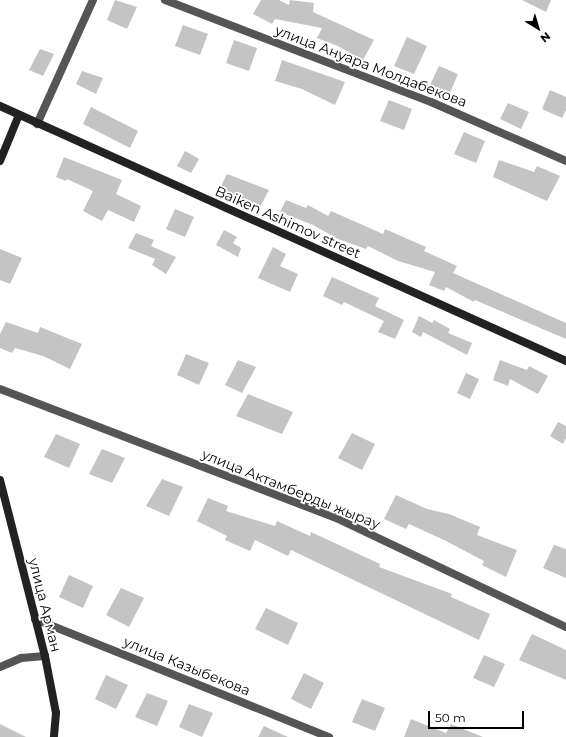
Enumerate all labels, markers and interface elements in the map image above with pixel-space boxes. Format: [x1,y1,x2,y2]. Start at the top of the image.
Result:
north arrow [518,8,558,48]
street label: улица Ануара Молдабекова [273,22,469,110]
text: N [538,29,553,46]
street label: Baiken Ashimov street [213,182,363,262]
street label: улица Актамберды жырау [199,445,383,533]
street label: улица Арман [25,556,65,654]
street label: улица Казыбекова [121,633,253,699]
scale bar [430,703,526,729]
text: 50 m [435,710,466,725]

